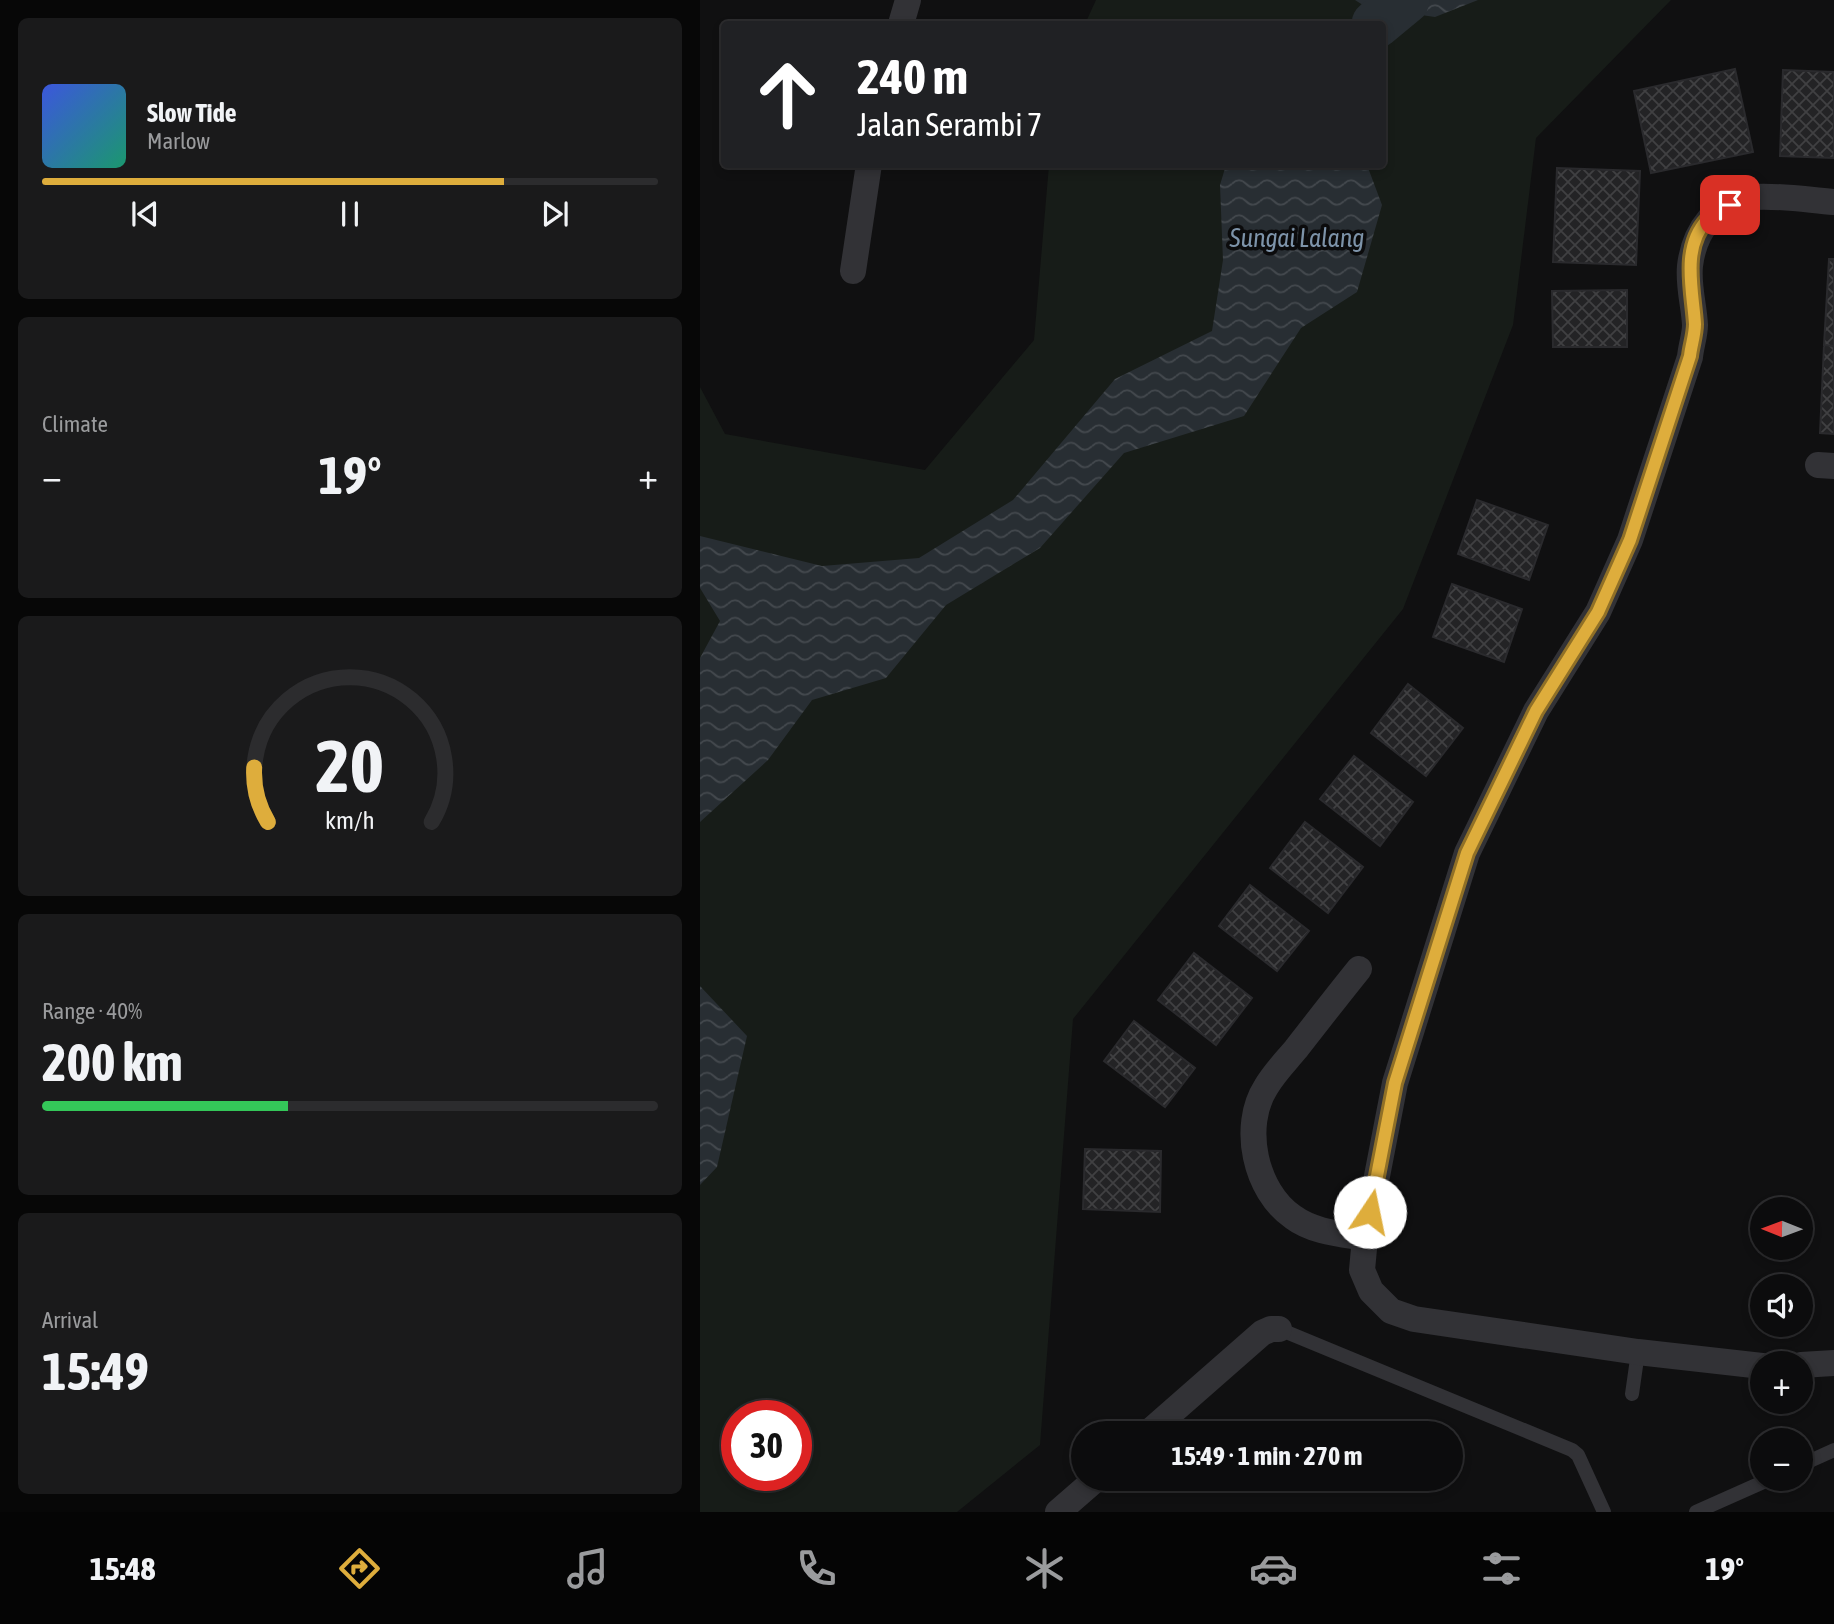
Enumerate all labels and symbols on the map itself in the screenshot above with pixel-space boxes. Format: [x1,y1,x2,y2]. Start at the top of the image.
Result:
pin [1700,175,1760,235]
water label: Sungai Lalang [1228,223,1365,253]
position arrow [1333,1175,1407,1249]
north arrow [1750,1197,1813,1260]
speed limit sign: 30 [721,1400,812,1491]

